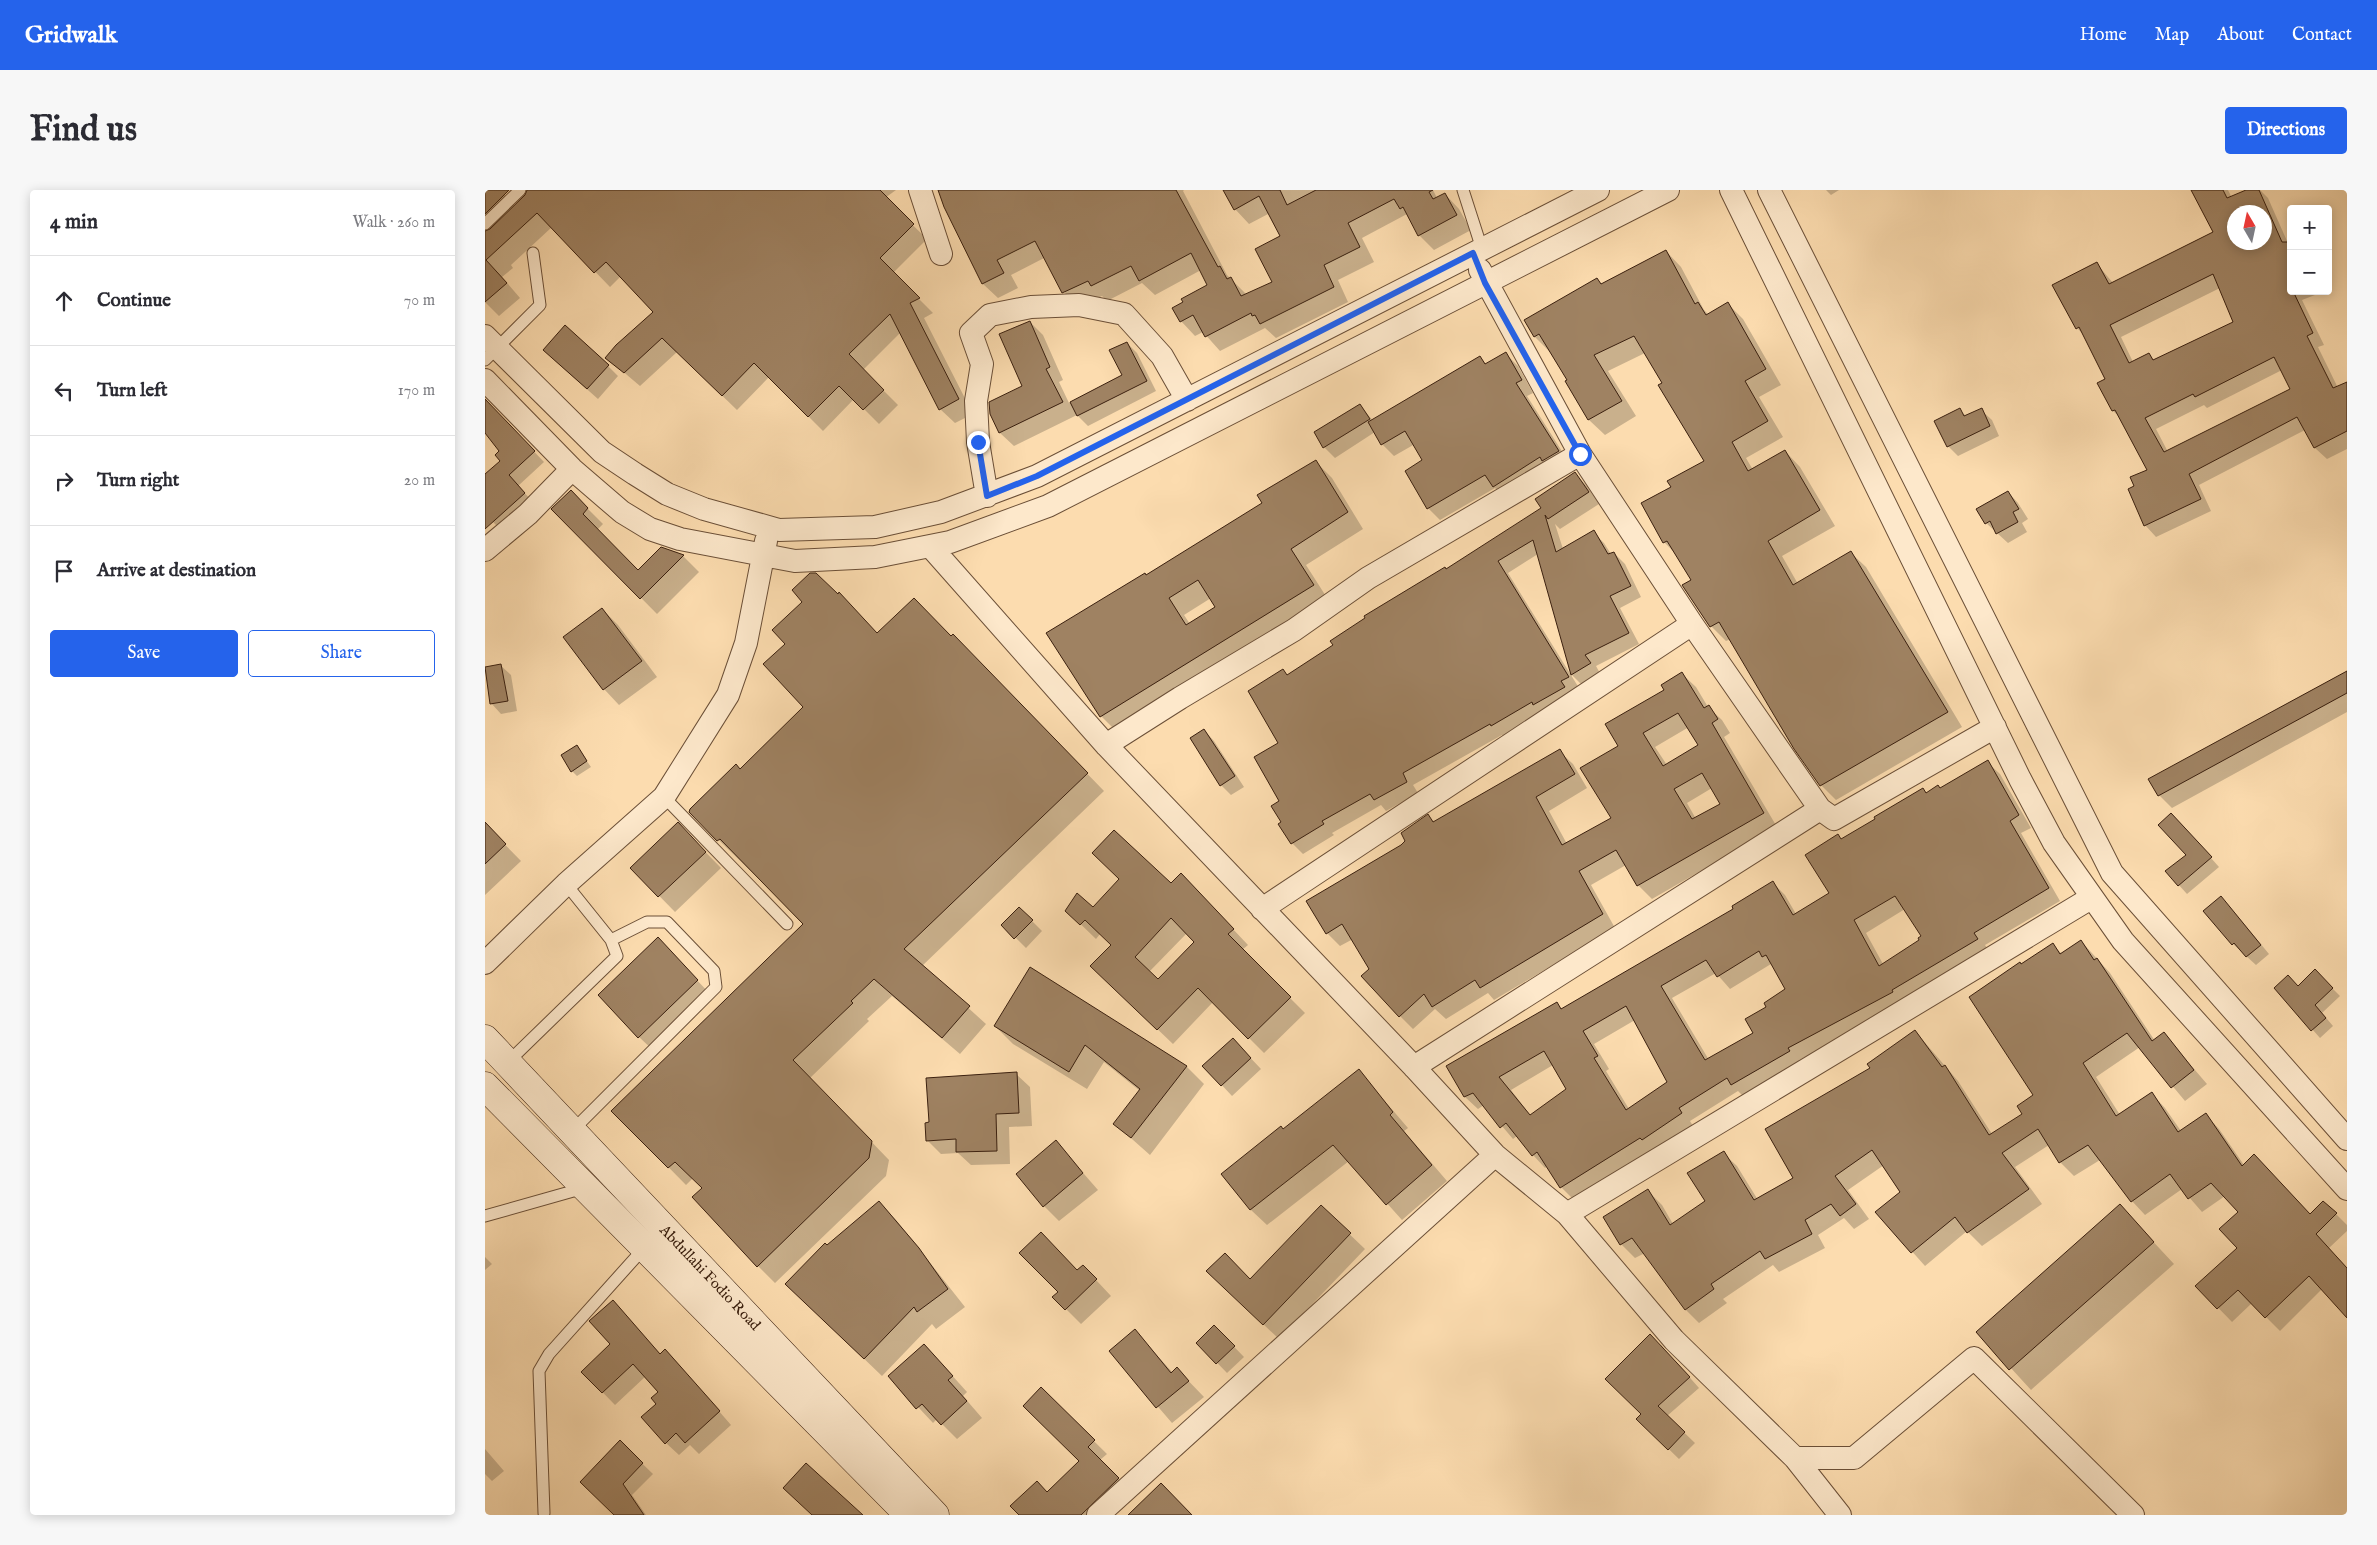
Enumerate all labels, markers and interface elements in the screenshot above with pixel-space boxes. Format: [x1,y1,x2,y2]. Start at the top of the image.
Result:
text: Gridwalk [25,20,117,51]
text: Home [2080,24,2127,47]
text: Map [2155,24,2189,47]
text: About [2217,24,2264,47]
text: Contact [2292,24,2352,47]
button: Directions [2225,107,2347,154]
text: Find us [30,108,137,153]
north arrow [2227,205,2272,250]
map controls [2287,205,2332,295]
button: + [2287,205,2332,250]
text: 4 min [50,209,98,236]
text: Walk · 260 m [352,213,435,233]
button: − [2287,250,2332,295]
icon: ahead [50,287,78,315]
text: Continue [97,289,171,313]
text: 70 m [404,291,435,311]
icon: left [50,377,78,405]
text: Turn left [97,379,168,403]
text: 170 m [398,381,435,401]
route end [967,431,990,454]
route start [1569,443,1592,466]
icon: right [50,467,78,495]
text: Turn right [97,469,179,493]
text: 20 m [404,471,435,491]
icon: arrive [50,557,78,585]
text: Arrive at destination [97,559,256,583]
button: Save [50,630,238,677]
button: Share [248,630,435,677]
street label: Abdullahi Fodio Road [655,1220,766,1335]

